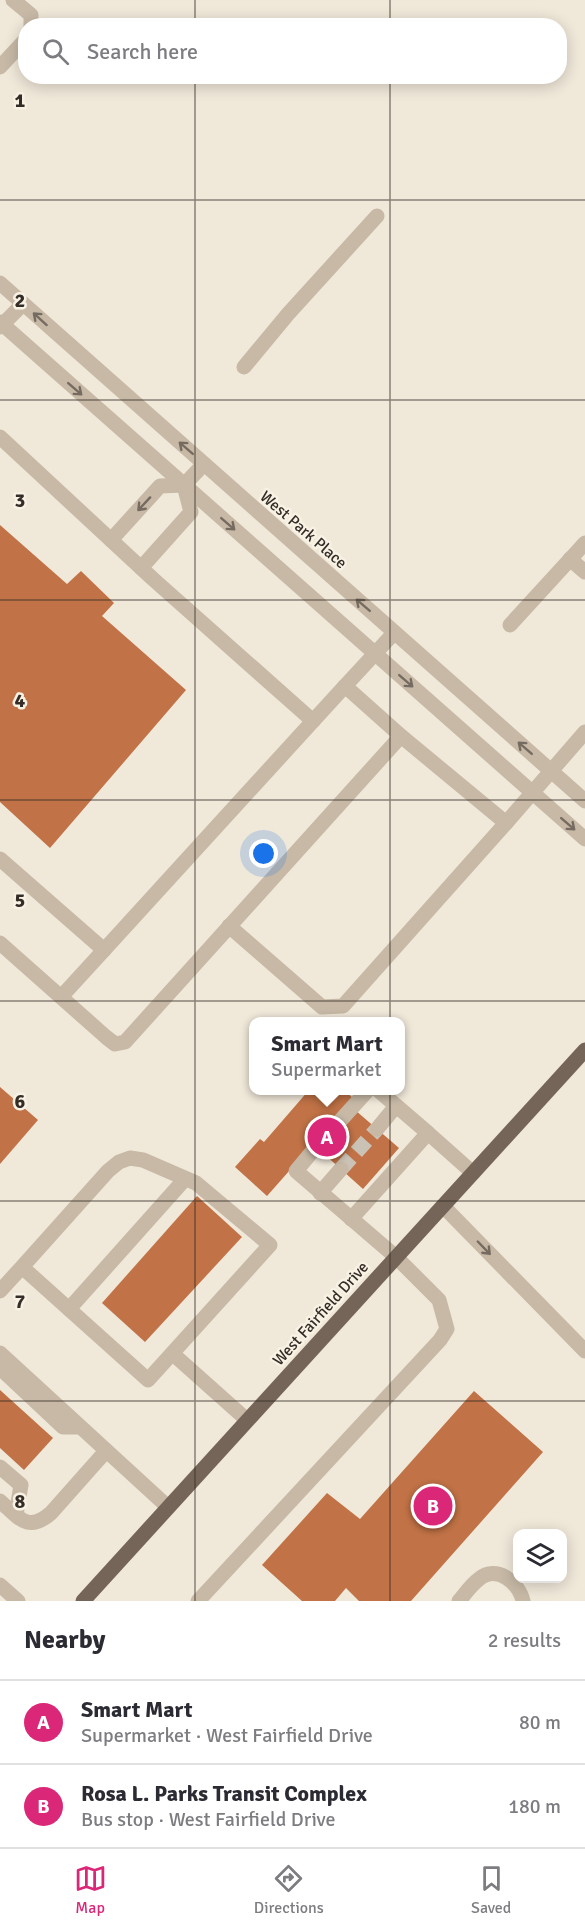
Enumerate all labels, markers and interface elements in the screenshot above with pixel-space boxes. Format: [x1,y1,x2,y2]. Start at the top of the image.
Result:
search box [18,18,567,84]
icon: search [39,35,72,68]
text: Search here [87,38,198,65]
text: 1 [15,88,26,113]
text: 2 [15,288,25,313]
one-way arrow [33,312,48,326]
one-way arrow [67,382,82,396]
one-way arrow [179,441,194,455]
street label: West Park Place [256,487,351,573]
text: 3 [15,488,25,513]
one-way arrow [137,496,151,511]
one-way arrow [220,517,235,531]
one-way arrow [355,599,371,612]
one-way arrow [398,674,413,688]
text: 4 [15,688,26,713]
one-way arrow [518,741,533,755]
one-way arrow [560,817,576,830]
your location [249,839,278,868]
text: 5 [15,888,25,913]
popup [249,1017,405,1095]
text: Smart Mart [271,1030,383,1057]
text: Supermarket [271,1057,381,1082]
text: 6 [15,1089,26,1114]
pin: A [308,1114,346,1160]
one-way arrow [476,1240,491,1255]
street label: West Fairfield Drive [269,1257,373,1370]
text: 7 [15,1289,26,1314]
pin: B [414,1484,452,1528]
text: 8 [15,1489,26,1514]
map controls [513,1529,567,1583]
button: layers [513,1529,567,1583]
text: Nearby [24,1624,105,1656]
text: 2 results [488,1628,561,1653]
text: Smart Mart [81,1696,192,1723]
text: A [37,1710,50,1735]
text: 80 m [519,1710,561,1735]
text: Supermarket · West Fairfield Drive [81,1723,373,1748]
text: Rosa L. Parks Transit Complex [81,1780,367,1807]
text: B [37,1794,50,1819]
text: 180 m [508,1794,561,1819]
text: Bus stop · West Fairfield Drive [81,1807,335,1832]
tab: Map [74,1862,107,1918]
tab: Directions [254,1862,324,1918]
tab: Saved [471,1862,511,1918]

